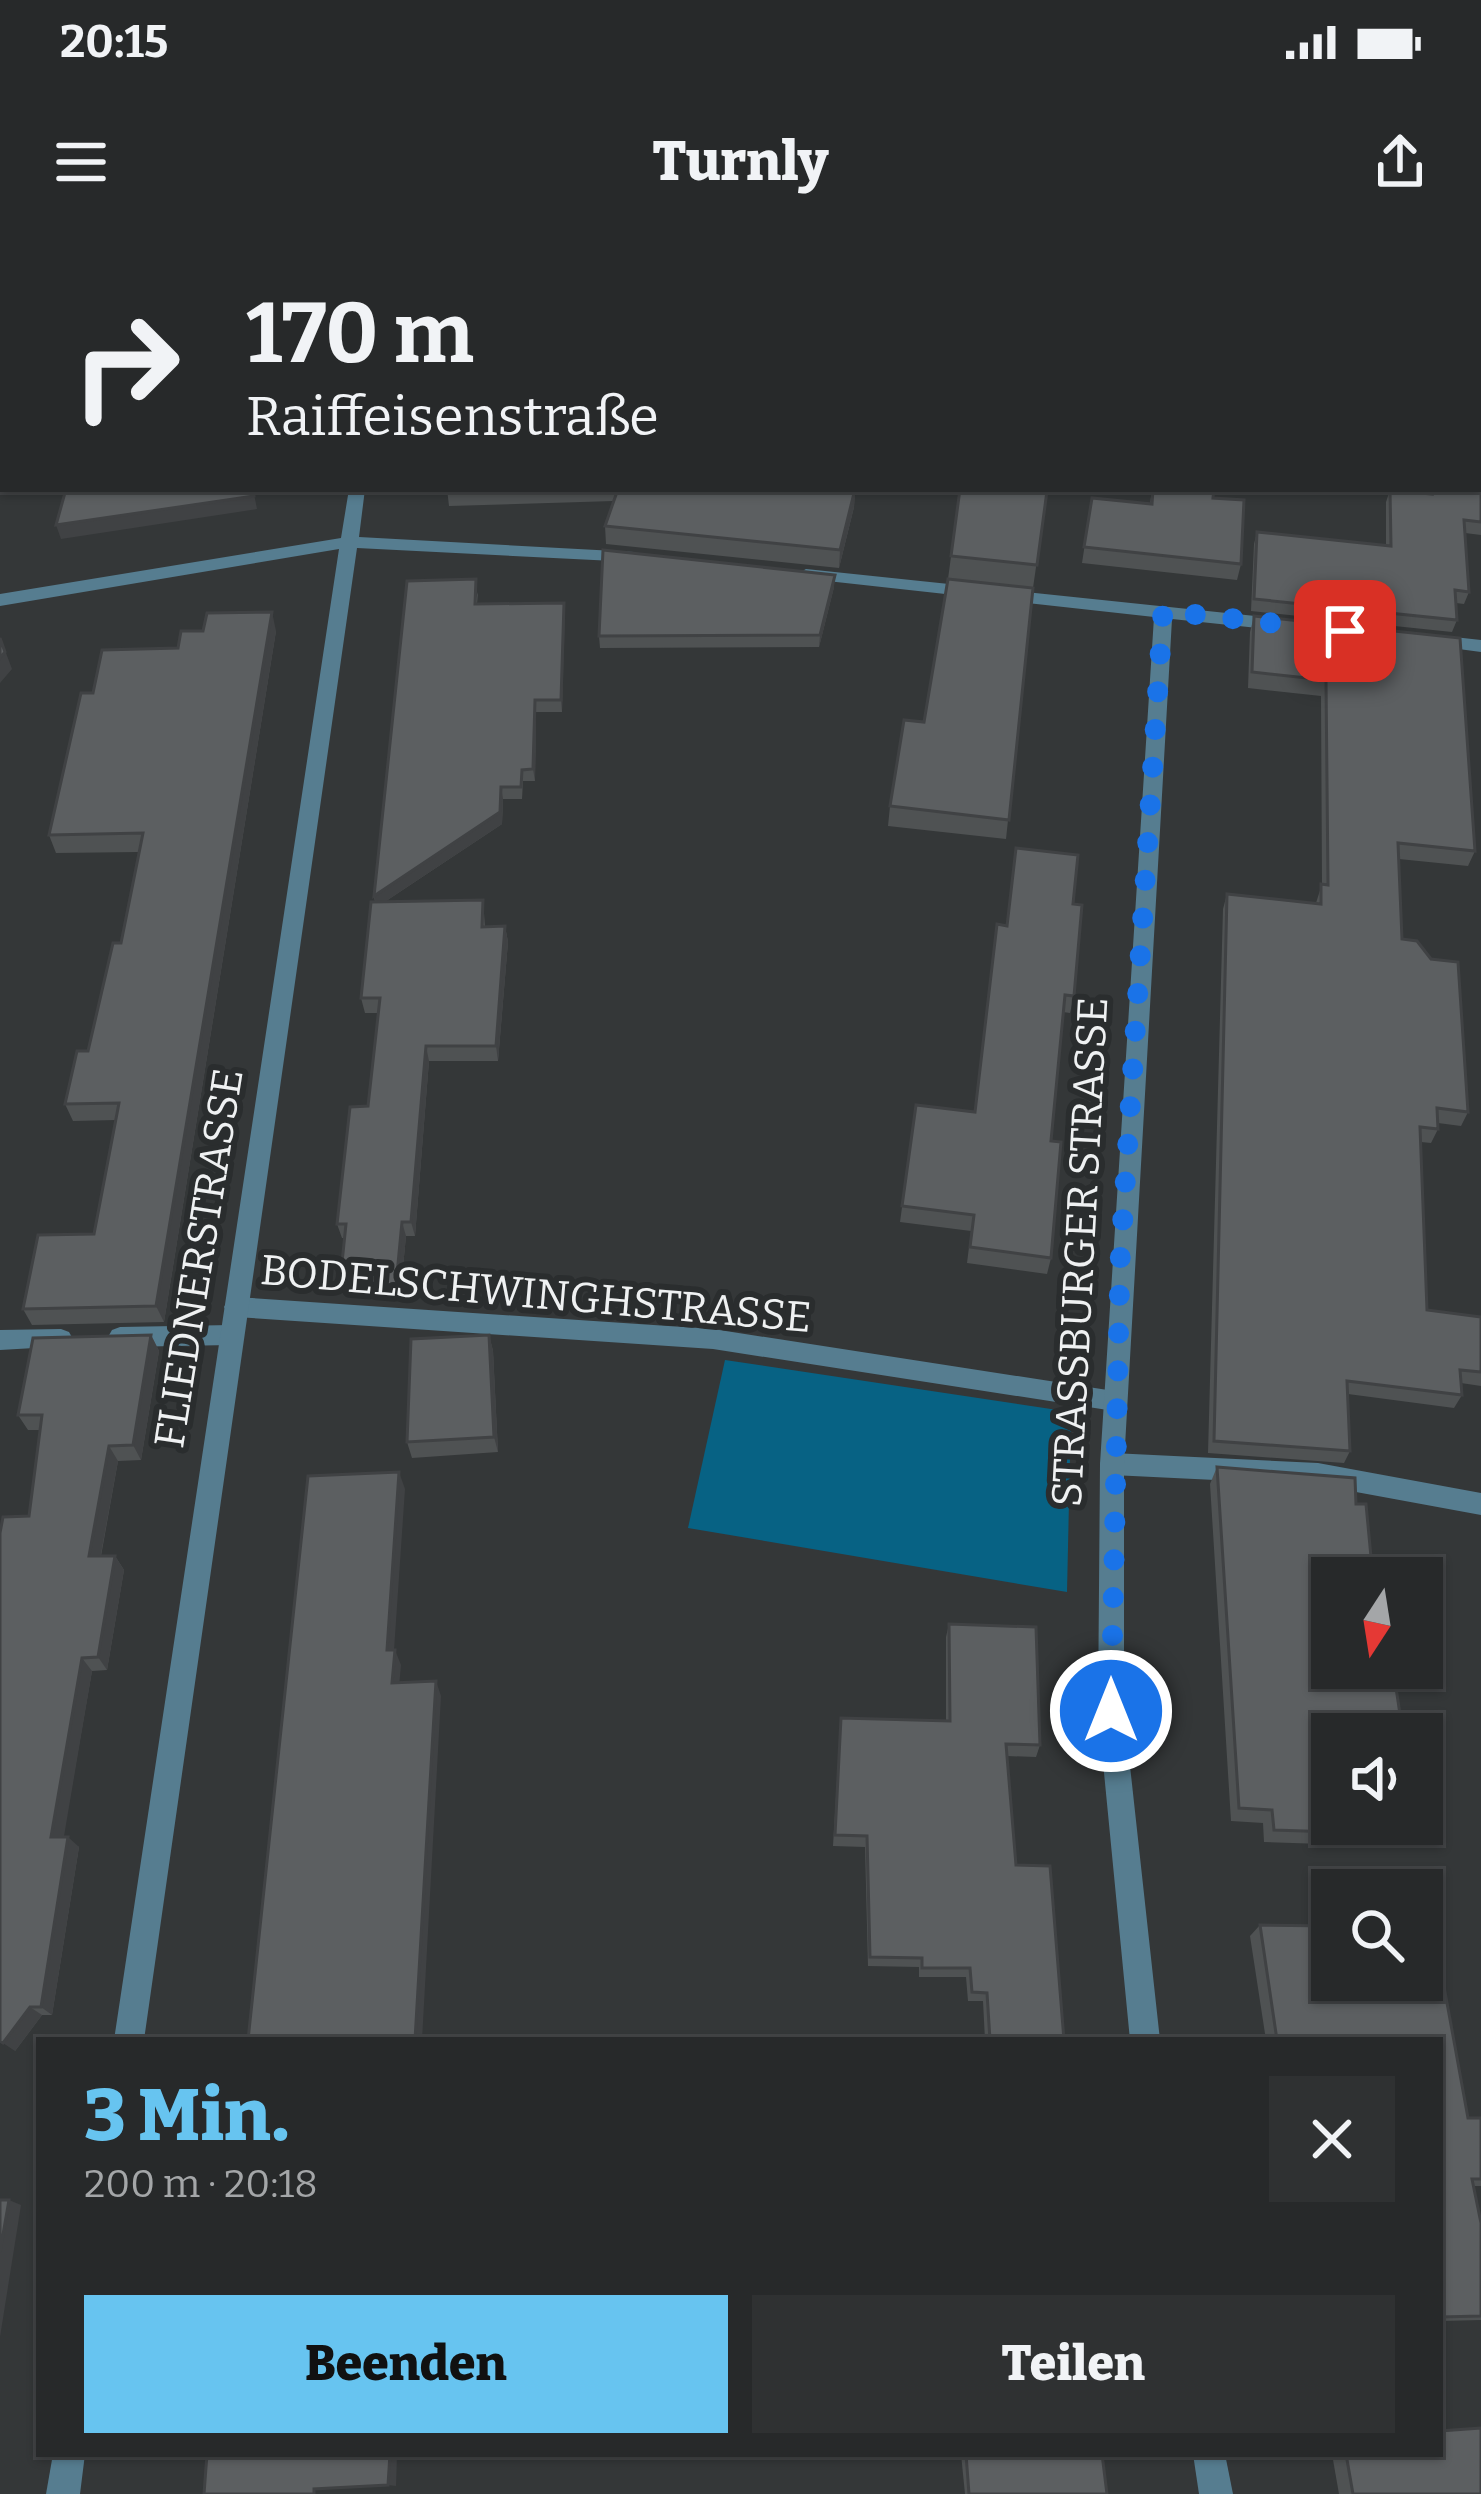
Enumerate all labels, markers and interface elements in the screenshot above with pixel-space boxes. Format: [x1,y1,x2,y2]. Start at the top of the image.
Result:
text: 20:15 [60,15,168,69]
icon: menu [48,129,114,195]
icon: share [1367,129,1433,195]
text: Turnly [652,130,829,194]
text: 170 m [246,283,474,384]
icon: right [48,288,204,444]
text: Raiffeisenstraße [246,385,659,449]
pin [1294,580,1396,682]
icon: arrive [1312,598,1378,664]
street label: STRASSBURGER STRASSE [1042,996,1118,1508]
street label: FLIEDNERSTRASSE [144,1065,254,1451]
street label: BODELSCHWINGHSTRASSE [258,1245,813,1343]
north arrow [1311,1557,1443,1689]
map controls [1311,1557,1443,2001]
position arrow [1048,1648,1174,1774]
button: sound [1311,1713,1443,1845]
button: search [1311,1869,1443,2001]
text: 3 Min. [84,2073,289,2159]
button: close [1269,2076,1395,2202]
text: 200 m · 20:18 [84,2161,318,2207]
button: Beenden [84,2295,728,2433]
button: Teilen [752,2295,1395,2433]

